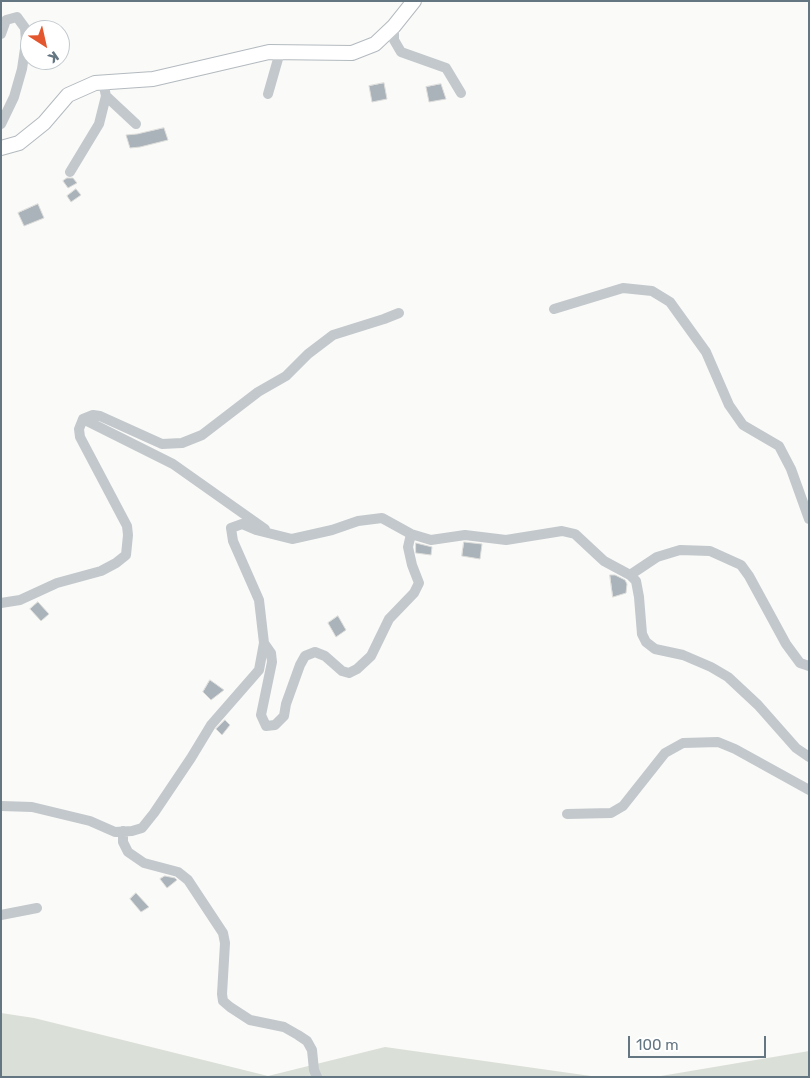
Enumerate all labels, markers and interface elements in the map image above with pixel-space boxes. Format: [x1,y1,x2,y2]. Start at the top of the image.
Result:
north arrow [20,20,70,70]
text: K [45,47,62,67]
scale bar [630,1026,768,1058]
text: 100 m [636,1036,678,1054]

